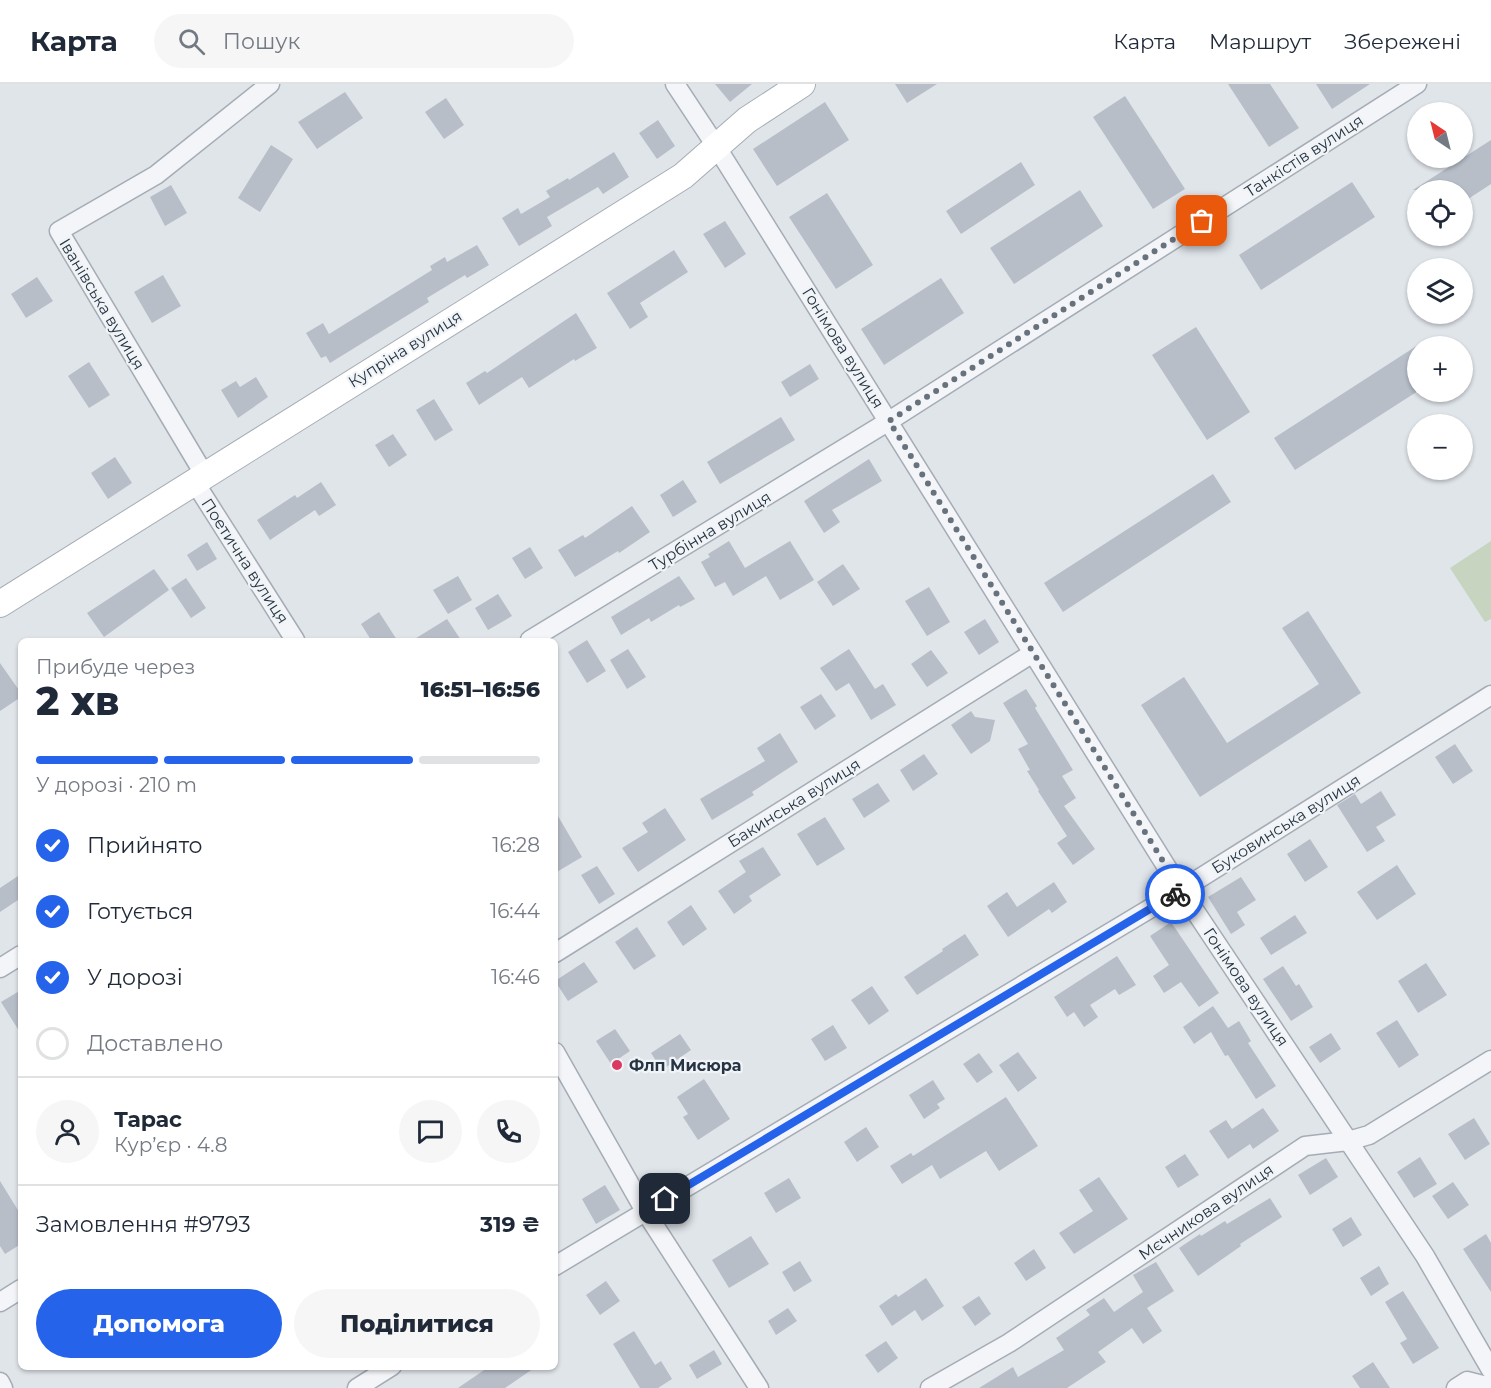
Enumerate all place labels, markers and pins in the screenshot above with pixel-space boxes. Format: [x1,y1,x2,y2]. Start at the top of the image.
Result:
pin [1176,195,1227,246]
place label: Флп Мисюра [629,1056,741,1075]
marker: Флп Мисюра [610,1058,624,1072]
pin [639,1173,690,1224]

